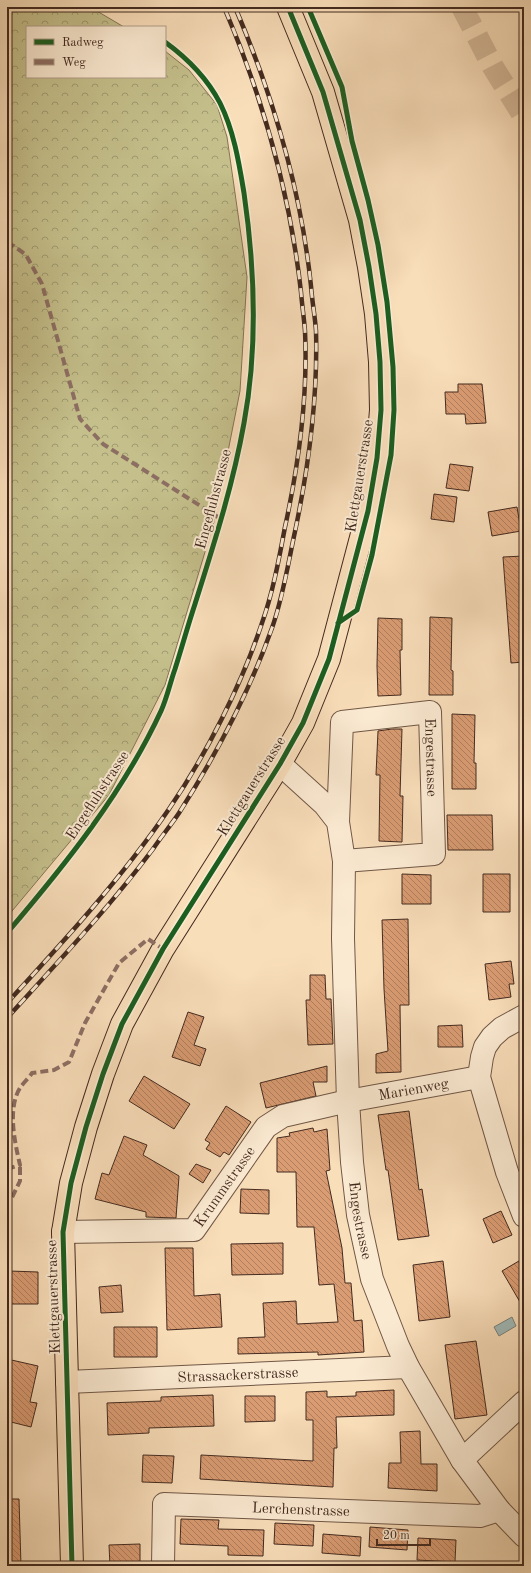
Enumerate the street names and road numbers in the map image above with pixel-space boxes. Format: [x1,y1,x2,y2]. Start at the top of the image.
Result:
street label: Klettgauerstrasse [344,418,377,534]
street label: Engefluhstrasse [194,448,235,551]
street label: Engestrasse [421,718,438,797]
street label: Klettgauerstrasse [216,734,289,839]
street label: Engefluhstrasse [64,749,133,843]
street label: Marienweg [377,1077,450,1104]
street label: Krummstrasse [192,1144,259,1231]
street label: Engestrasse [345,1181,374,1261]
street label: Klettgauerstrasse [45,1239,64,1354]
street label: Strassackerstrasse [177,1366,299,1386]
street label: Lerchenstrasse [252,1501,350,1520]

